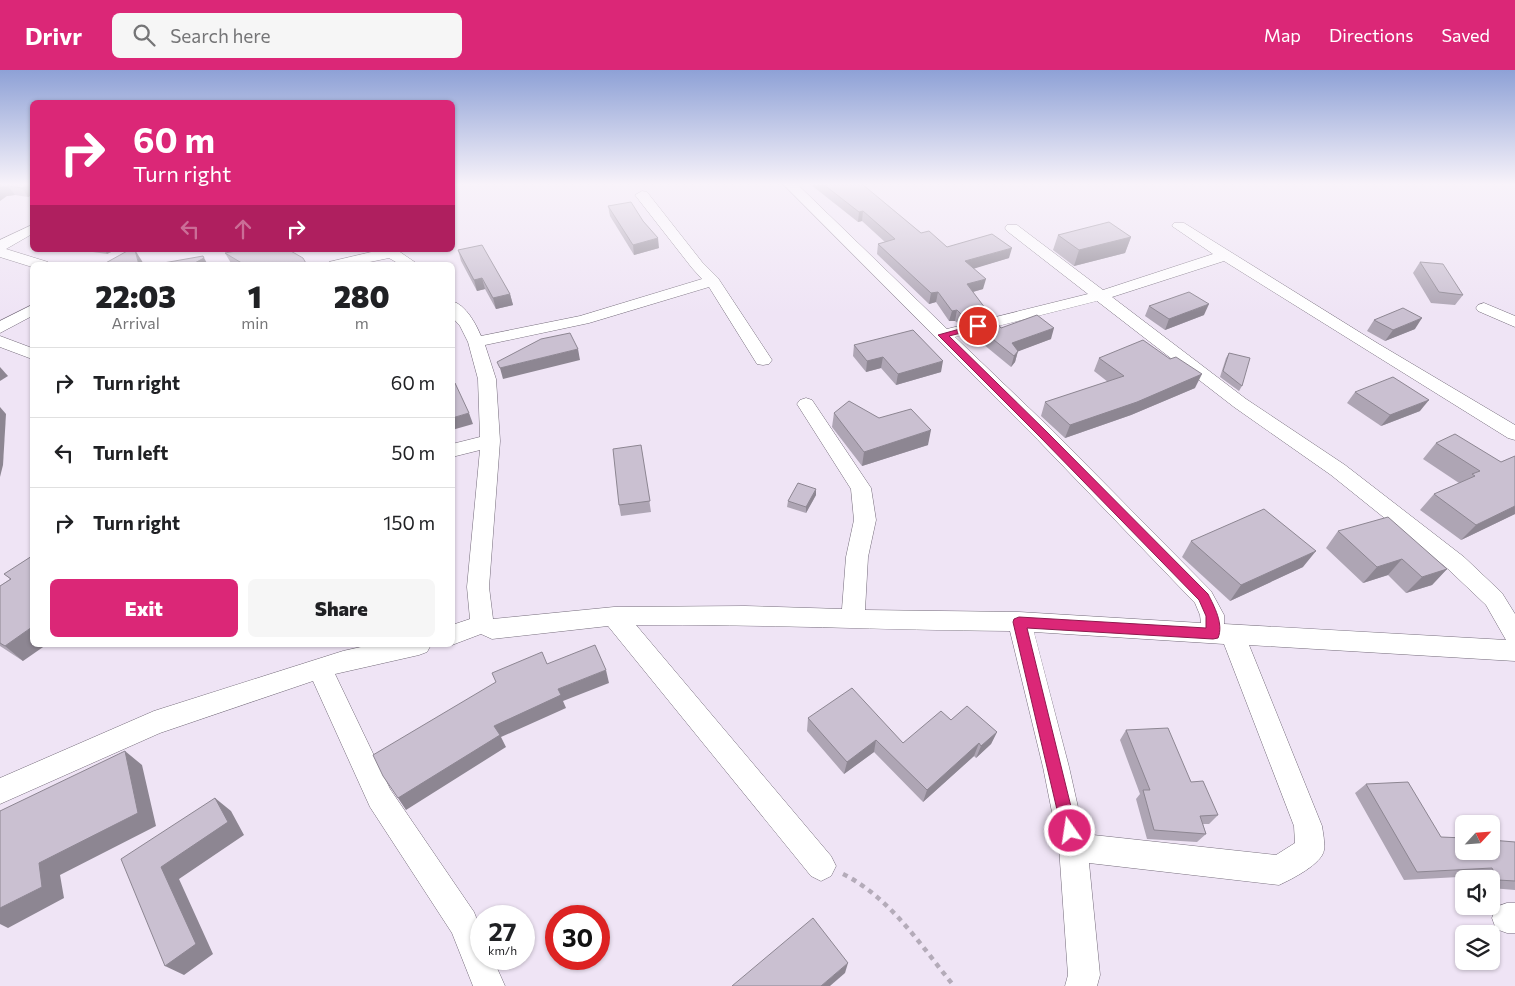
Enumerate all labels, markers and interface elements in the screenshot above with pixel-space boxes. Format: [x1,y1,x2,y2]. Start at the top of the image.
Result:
search box [112,13,462,58]
text: Drivr [25,21,82,50]
icon: search [130,21,158,49]
text: Search here [170,24,271,47]
text: Map [1264,24,1301,46]
text: Directions [1329,24,1413,46]
text: Saved [1441,24,1490,46]
text: 60 m [133,117,215,160]
icon: right [50,120,115,185]
text: Turn right [133,160,231,187]
icon: left [176,215,204,243]
icon: ahead [229,215,257,243]
icon: right [282,215,310,243]
text: 22:03 [95,277,176,314]
text: 1 [248,277,262,314]
text: 280 [334,277,390,314]
pin [957,305,999,347]
icon: arrive [964,312,992,340]
text: Arrival [111,313,160,332]
text: min [241,313,268,332]
text: m [355,313,369,332]
icon: right [50,369,78,397]
text: Turn right [93,371,180,394]
text: 60 m [391,371,435,394]
icon: left [50,439,78,467]
text: Turn left [93,441,168,464]
text: 50 m [391,441,435,464]
icon: right [50,509,78,537]
text: Turn right [93,511,180,534]
text: 150 m [383,511,435,534]
button: Exit [50,579,238,637]
button: Share [248,579,435,637]
position arrow [1043,804,1095,856]
north arrow [1455,815,1500,860]
map controls [1455,815,1500,970]
button: sound [1455,870,1500,915]
speed limit sign: 30 [545,905,610,970]
text: 27 [489,916,516,946]
button: layers [1455,925,1500,970]
text: km/h [488,943,517,957]

